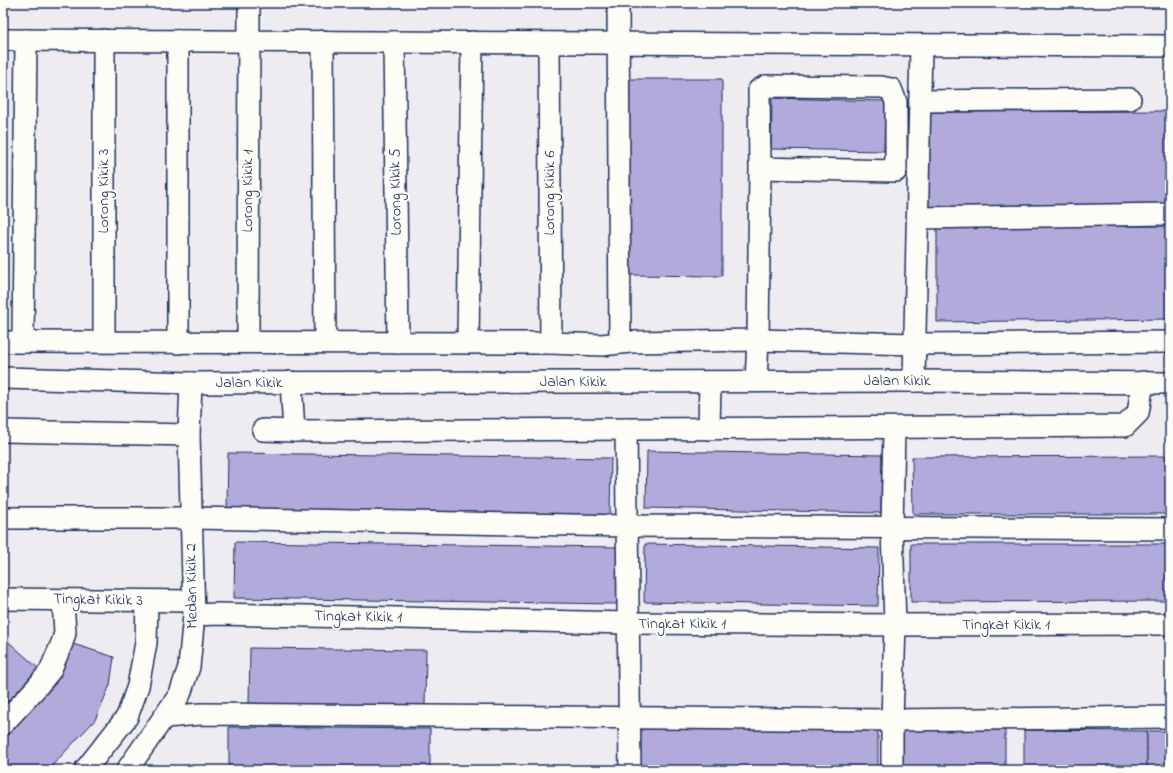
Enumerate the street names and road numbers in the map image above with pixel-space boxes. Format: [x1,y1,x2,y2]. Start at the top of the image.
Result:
street label: Lorong Kikik 5 [383,148,409,236]
street label: Lorong Kikik 3 [92,149,116,233]
street label: Lorong Kikik 1 [236,149,260,233]
street label: Lorong Kikik 6 [538,150,562,236]
street label: Jalan Kikik [863,369,932,393]
street label: Jalan Kikik [539,370,608,394]
street label: Jalan Kikik [215,371,284,395]
street label: Medan Kikik 2 [179,543,205,629]
street label: Tingkat Kikik 3 [53,587,143,613]
street label: Tingkat Kikik 1 [314,604,402,630]
street label: Tingkat Kikik 1 [638,612,726,636]
street label: Tingkat Kikik 1 [962,613,1050,637]

